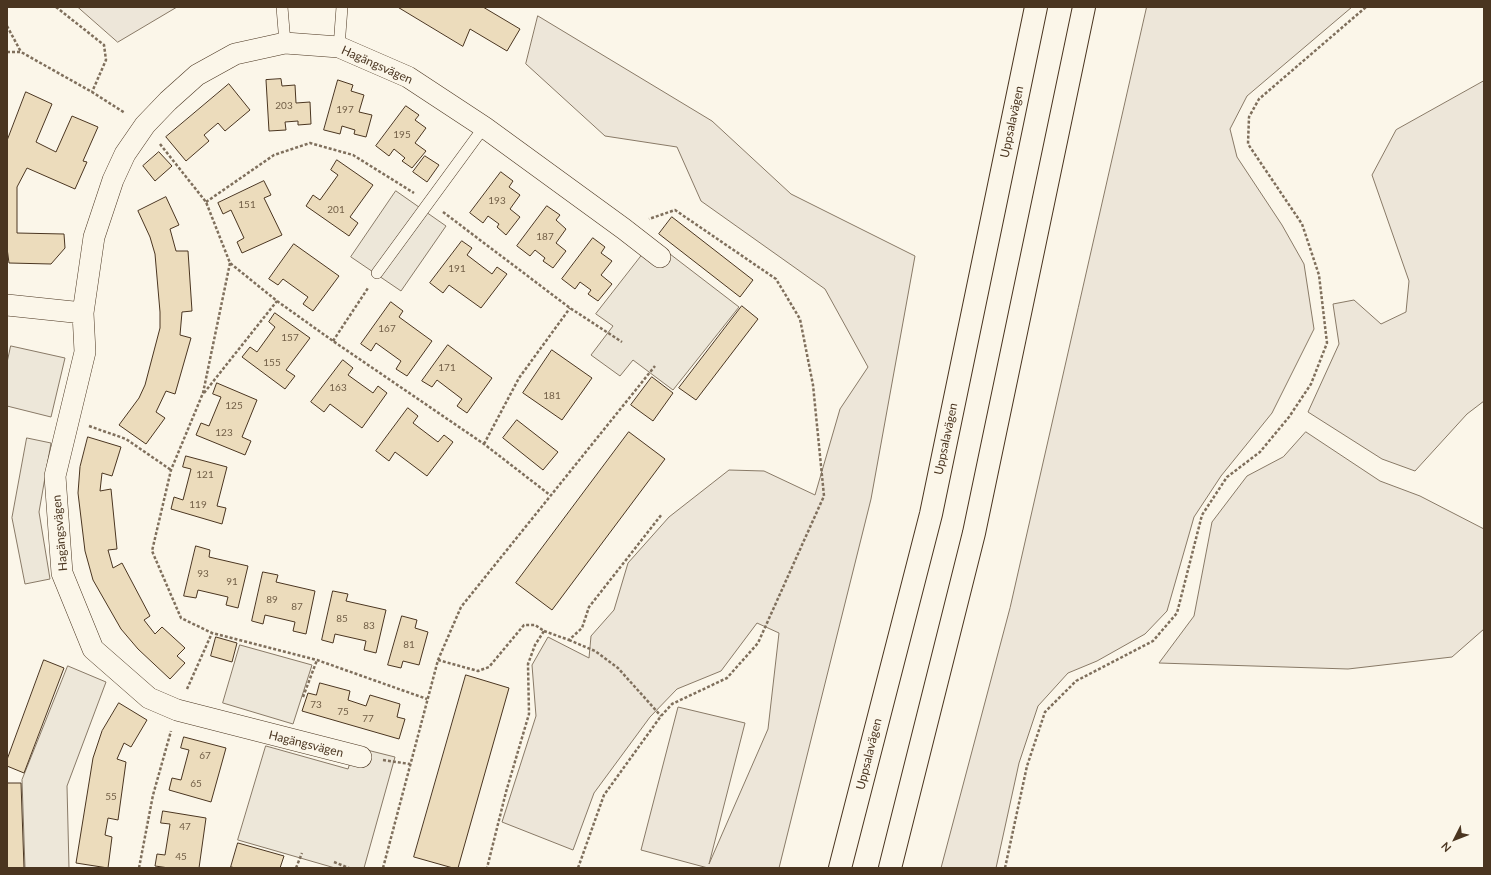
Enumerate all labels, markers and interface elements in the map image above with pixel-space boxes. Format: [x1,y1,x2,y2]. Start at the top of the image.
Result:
street label: Hagängsvägen [339,43,415,87]
street label: Uppsalavägen [997,85,1027,159]
house number: 203 [275,100,293,112]
house number: 197 [336,104,354,116]
house number: 195 [393,129,411,141]
house number: 193 [488,195,506,207]
house number: 151 [238,199,256,211]
house number: 201 [327,204,345,216]
house number: 187 [536,231,554,243]
house number: 191 [448,263,466,275]
house number: 167 [378,323,396,335]
house number: 157 [281,332,299,344]
house number: 155 [263,357,281,369]
house number: 171 [438,362,456,374]
house number: 163 [329,382,347,394]
house number: 181 [543,390,561,402]
house number: 125 [225,400,243,412]
street label: Uppsalavägen [931,402,961,476]
house number: 123 [215,427,233,439]
house number: 121 [196,469,214,481]
street label: Hagängsvägen [49,494,71,572]
house number: 119 [189,499,207,511]
house number: 93 [197,568,209,580]
house number: 91 [226,576,238,588]
house number: 89 [266,594,278,606]
house number: 87 [291,601,303,613]
house number: 85 [336,613,348,625]
house number: 83 [363,620,375,632]
house number: 81 [403,639,415,651]
house number: 73 [310,699,322,711]
house number: 75 [337,706,349,718]
house number: 77 [362,713,374,725]
street label: Uppsalavägen [853,717,885,791]
street label: Hagängsvägen [267,728,345,760]
house number: 67 [199,750,211,762]
house number: 65 [190,778,202,790]
house number: 55 [105,791,117,803]
north arrow [1435,819,1475,859]
house number: 47 [179,821,191,833]
text: N [1438,840,1453,855]
house number: 45 [175,851,187,863]

